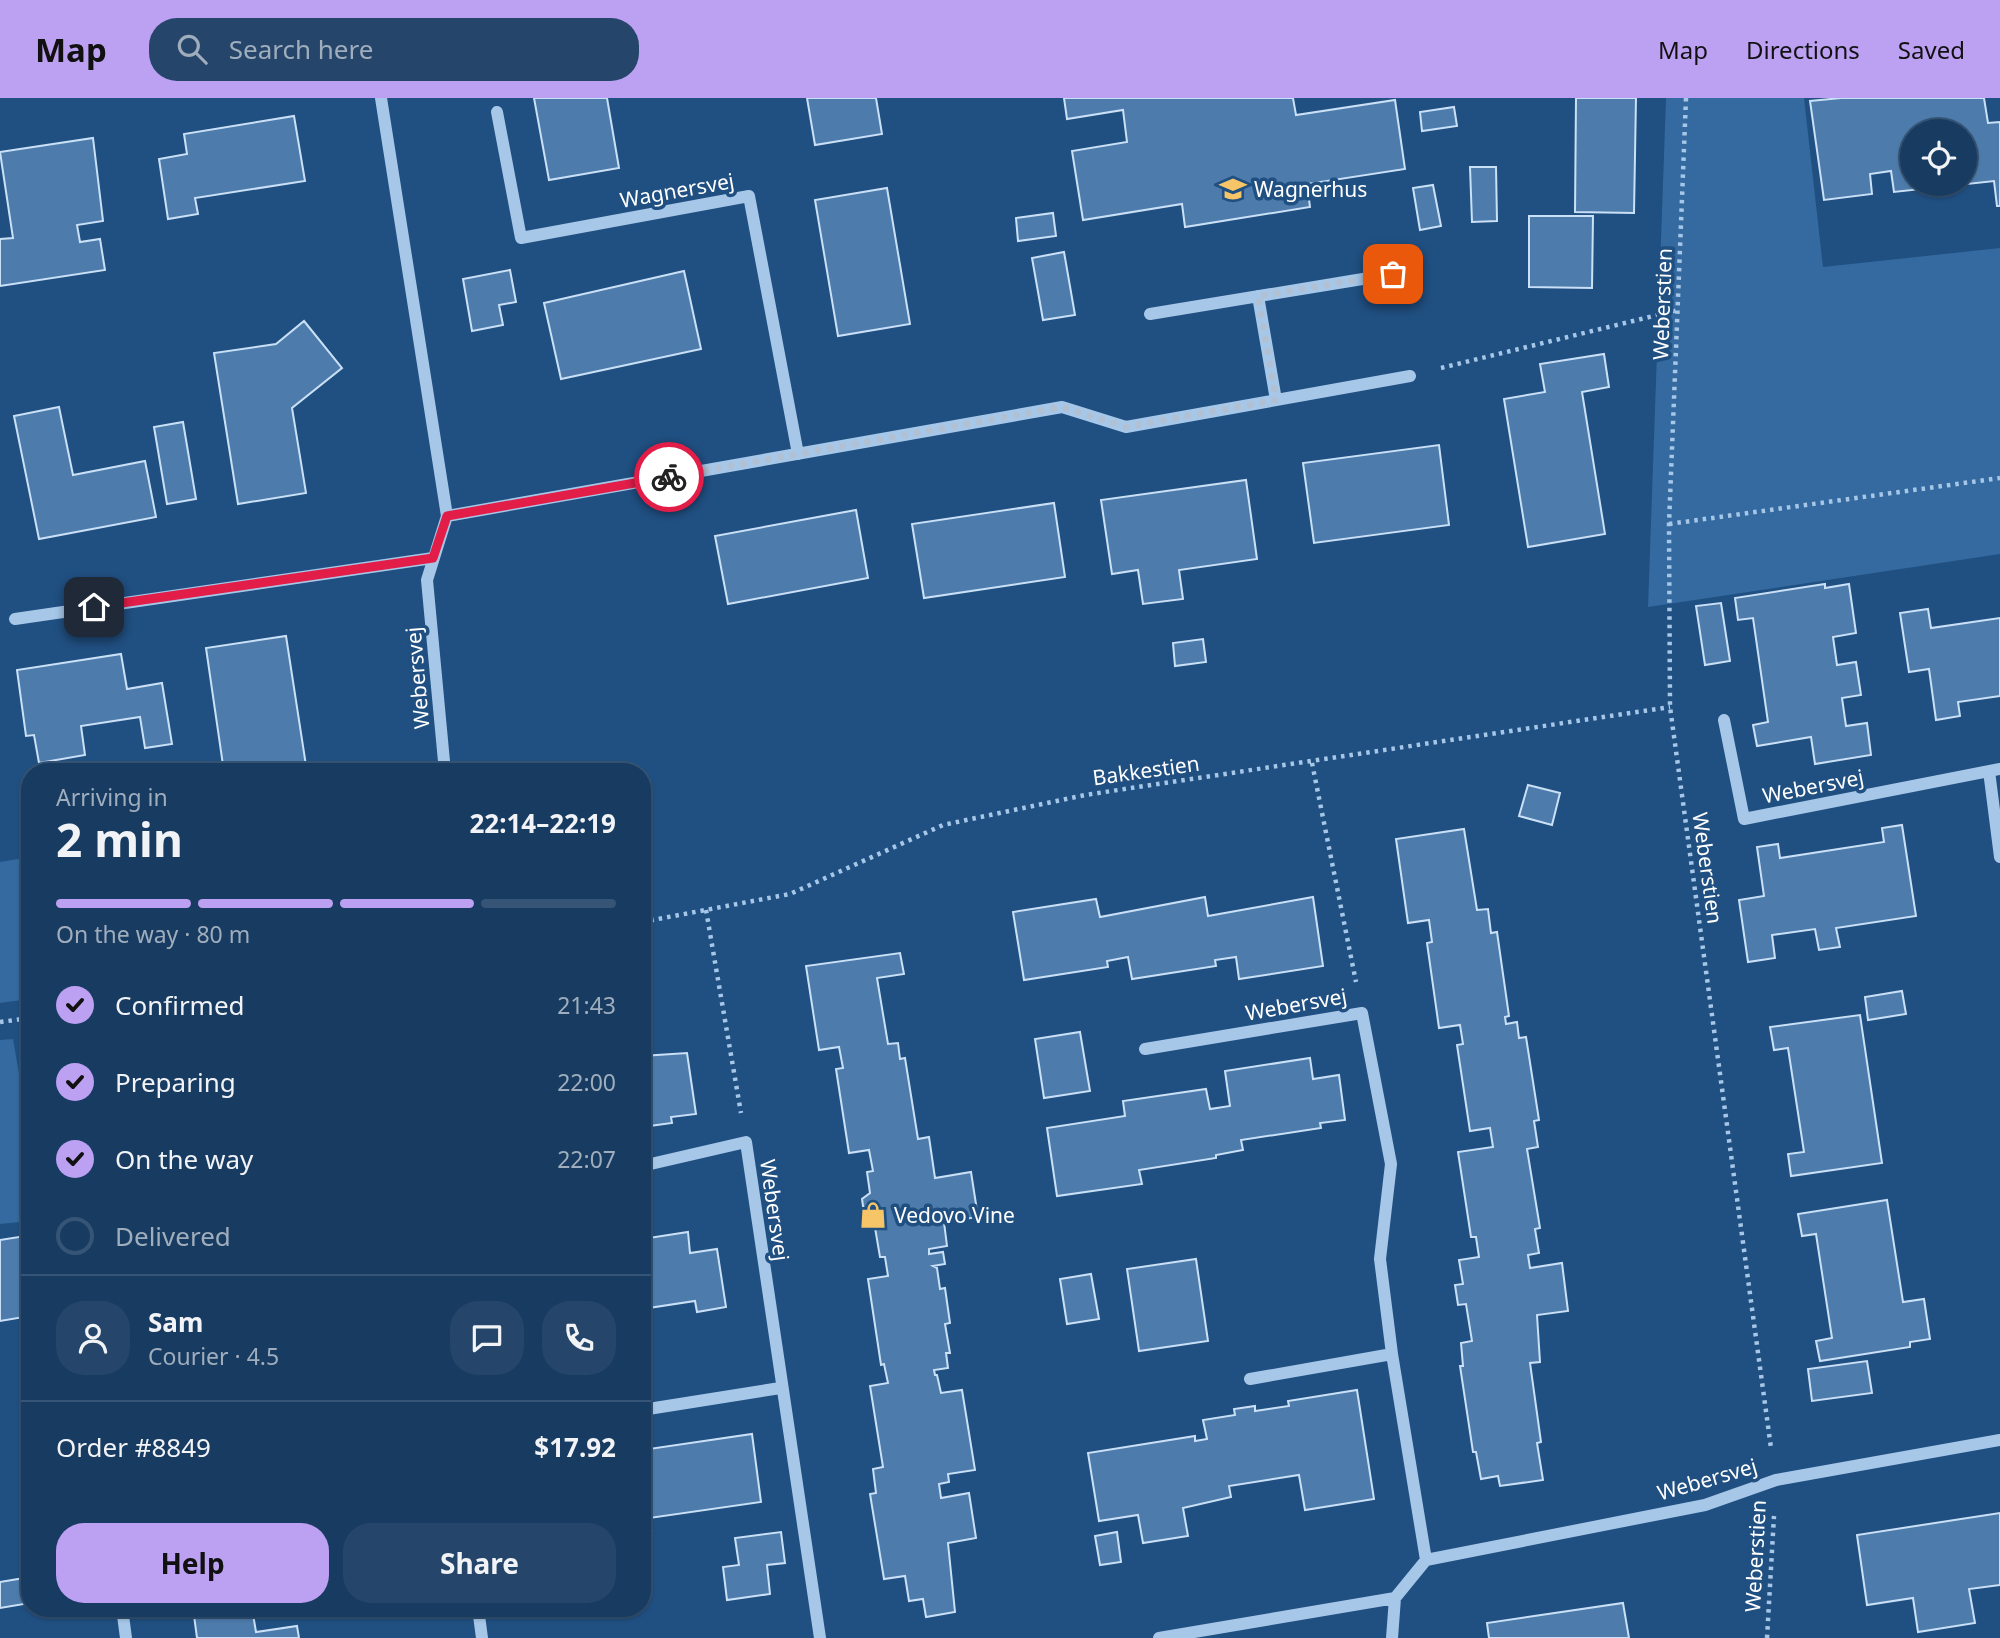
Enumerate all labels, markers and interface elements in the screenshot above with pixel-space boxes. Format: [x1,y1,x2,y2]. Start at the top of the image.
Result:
search box [149,18,639,81]
text: Map [35,27,107,72]
icon: search [173,30,211,68]
text: Search here [229,31,373,67]
text: Map [1658,33,1708,66]
text: Directions [1746,33,1860,66]
text: Saved [1898,33,1965,66]
map controls [1900,119,1977,196]
button: locate [1900,119,1977,196]
street label: Wagnersvej [618,166,736,214]
school or university icon: Wagnerhus [1218,174,1248,204]
place label: Wagnerhus [1254,175,1367,203]
pin [1363,244,1423,304]
street label: Weberstien [1646,247,1678,361]
icon: bag [1374,255,1412,293]
courier [634,442,704,512]
icon: bike [650,458,688,496]
pin [64,577,124,637]
icon: home [75,588,113,626]
street label: Webersvej [399,626,435,730]
street label: Bakkestien [1091,749,1201,791]
street label: Webersvej [1760,762,1866,810]
text: Arriving in [56,781,168,813]
text: 22:14–22:19 [469,805,616,841]
text: 2 min [56,808,183,870]
street label: Weberstien [1686,810,1730,926]
text: On the way · 80 m [56,918,250,950]
street label: Webersvej [1243,981,1349,1027]
icon: check [56,986,94,1024]
text: Confirmed [115,987,245,1023]
text: 21:43 [557,989,616,1021]
icon: check [56,1063,94,1101]
text: Preparing [115,1064,236,1100]
text: 22:00 [557,1066,616,1098]
icon: check [56,1140,94,1178]
text: On the way [115,1141,253,1177]
text: 22:07 [557,1143,616,1175]
street label: Webersvej [754,1157,796,1263]
shop icon: Vedovo Vine [858,1200,888,1230]
place label: Vedovo Vine [894,1201,1015,1229]
text: Delivered [115,1218,231,1254]
button: person [56,1301,130,1375]
button: chat [450,1301,524,1375]
button: phone [542,1301,616,1375]
text: Sam [148,1304,203,1340]
text: Courier · 4.5 [148,1340,279,1372]
text: Order #8849 [56,1429,211,1465]
text: $17.92 [534,1429,616,1465]
street label: Webersvej [1654,1451,1760,1507]
street label: Weberstien [1738,1499,1772,1613]
button: Help [56,1523,329,1603]
button: Share [343,1523,616,1603]

